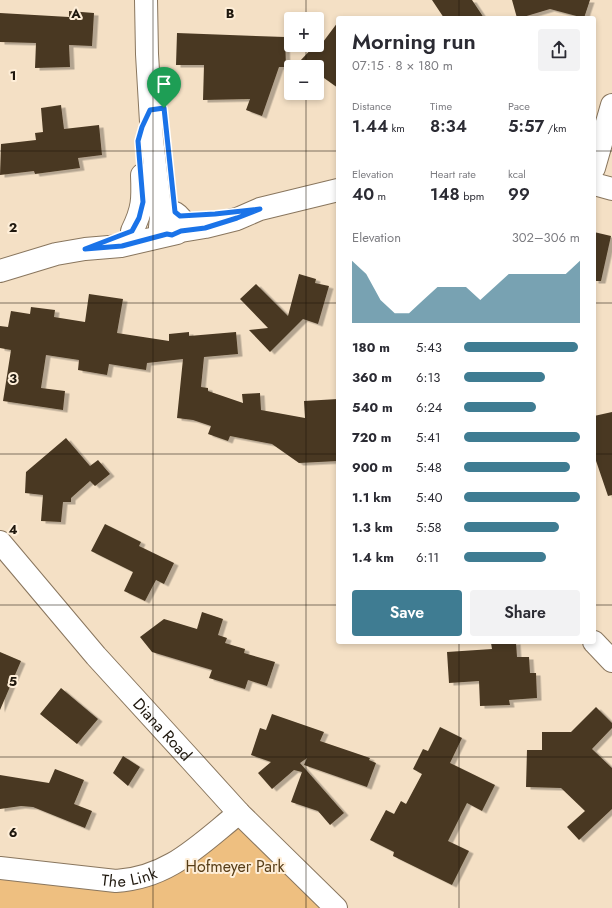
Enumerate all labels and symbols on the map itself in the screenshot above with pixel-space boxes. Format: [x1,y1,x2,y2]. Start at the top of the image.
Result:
text: A [70,4,81,23]
text: B [226,4,235,23]
text: 1 [10,66,16,85]
pin [147,67,181,108]
text: 2 [9,218,17,237]
text: 3 [9,369,17,388]
text: 4 [8,520,18,539]
text: 5 [9,672,17,691]
street label: Diana Road [128,693,197,766]
text: 6 [9,823,18,842]
park label: Hofmeyer Park [185,855,285,878]
street label: The Link [100,861,161,893]

